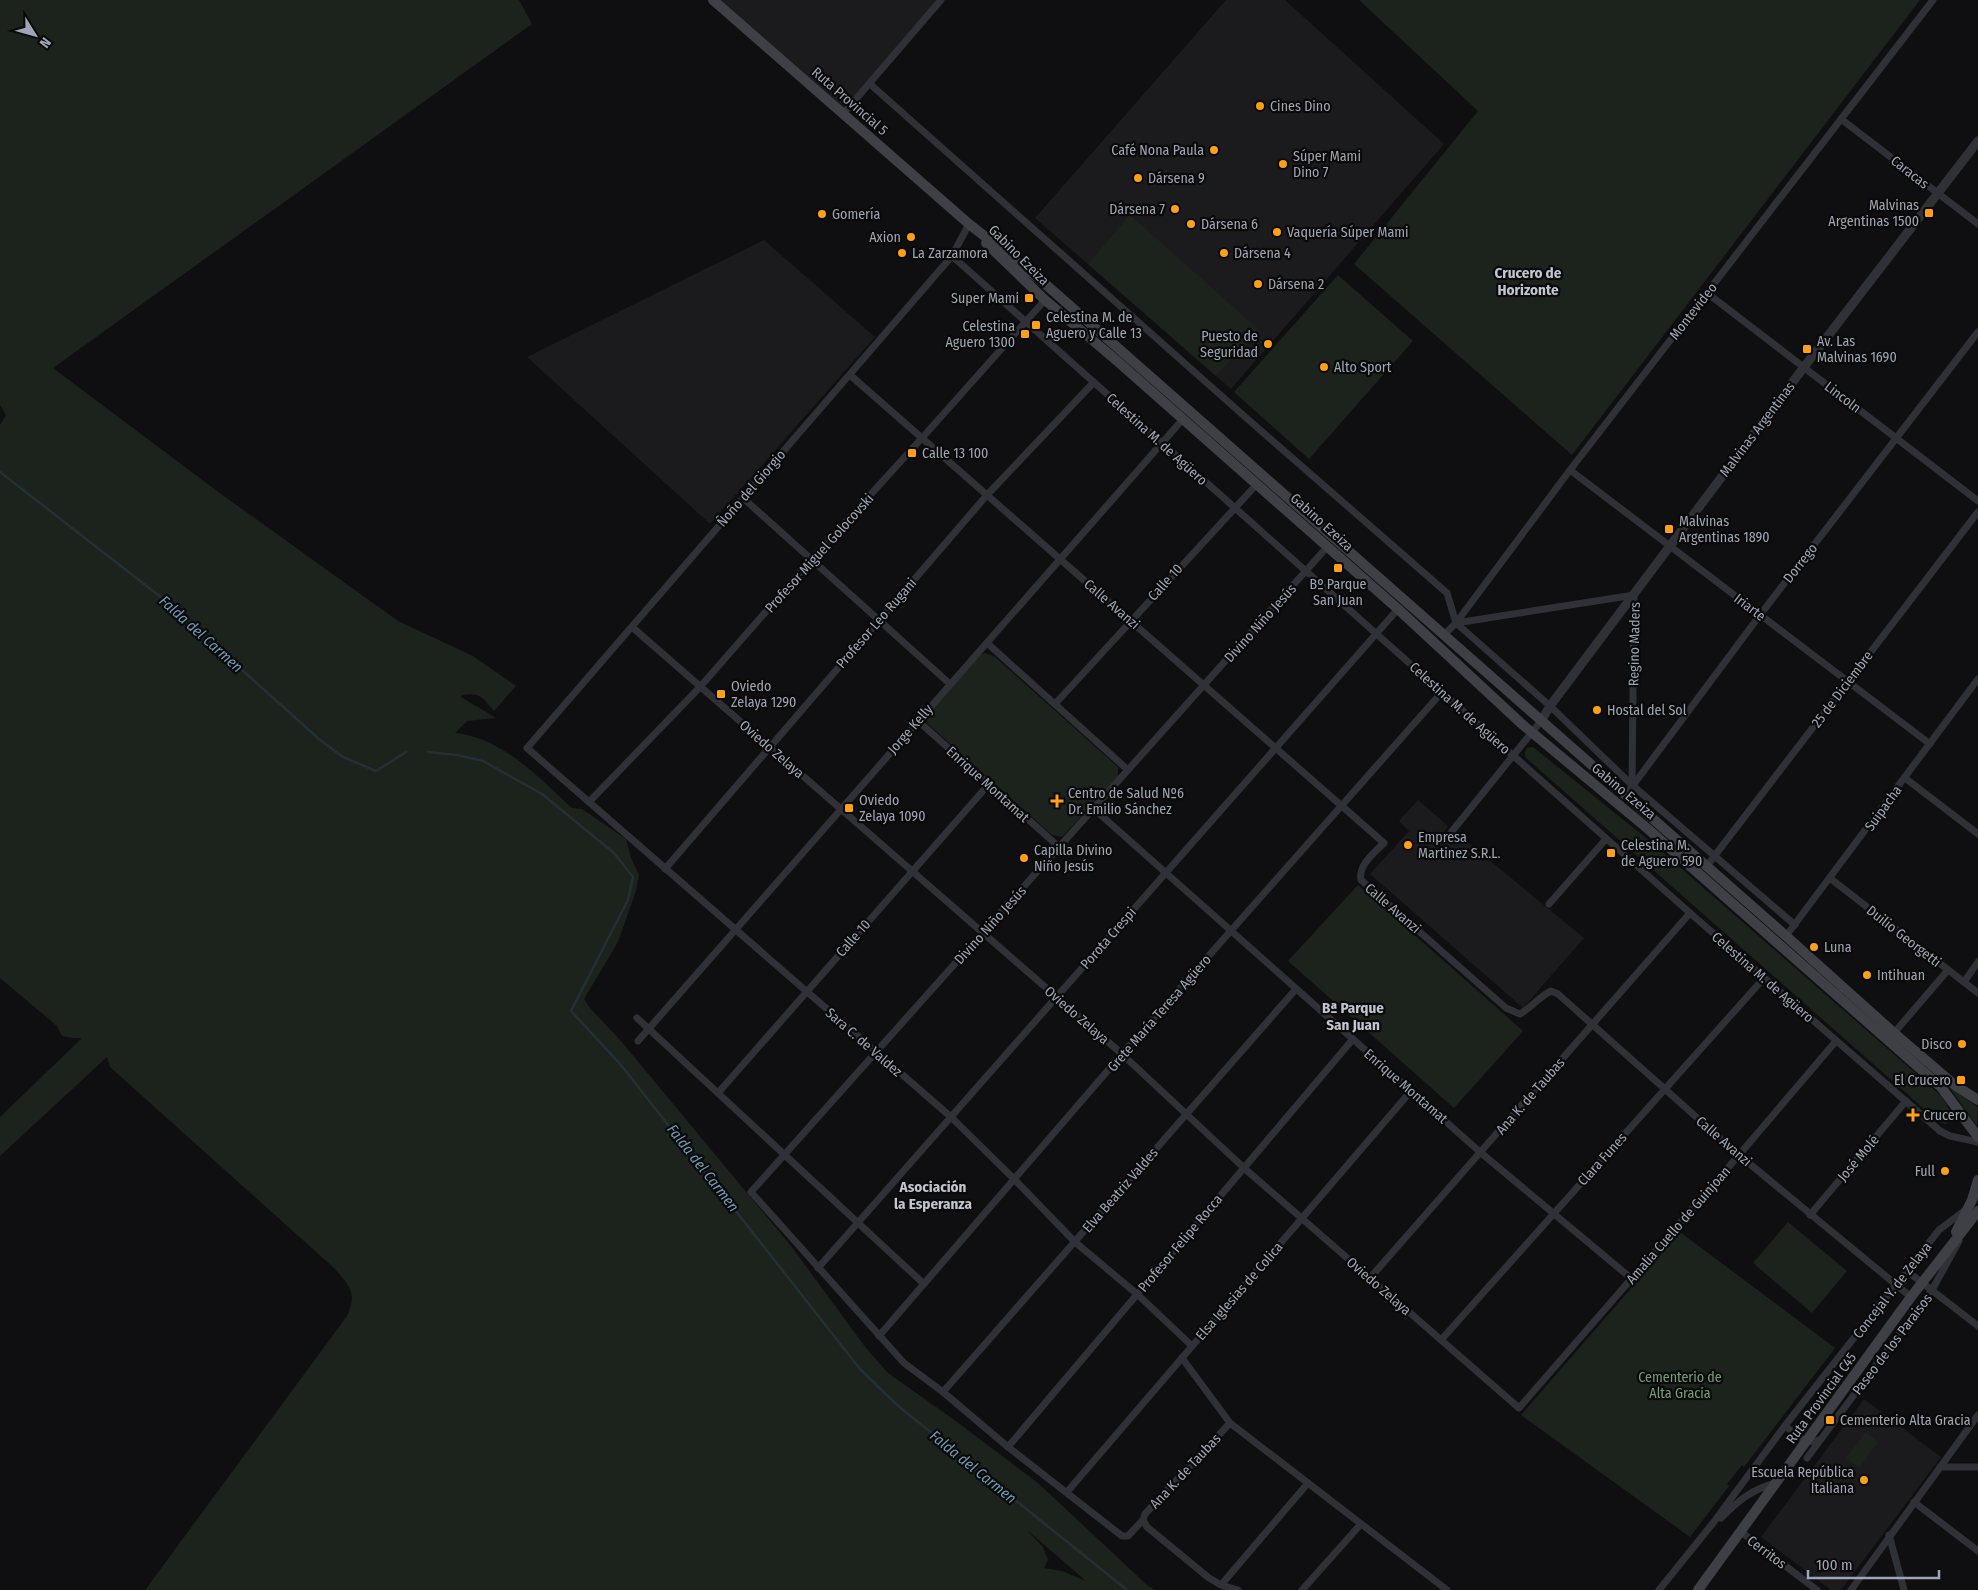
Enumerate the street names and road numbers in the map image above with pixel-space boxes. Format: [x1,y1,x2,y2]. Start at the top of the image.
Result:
street label: Ruta Provincial 5 [808,64,891,139]
street label: Caracas [1887,152,1932,193]
street label: Gabino Ezeiza [985,222,1053,289]
street label: Montevideo [1666,279,1721,343]
street label: Lincoln [1821,378,1864,417]
street label: Malvinas Argentinas [1716,379,1799,480]
street label: Celestina M. de Agüero [1103,390,1211,489]
street label: Ñoño del Giorgio [713,446,789,530]
street label: Profesor Miguel Golocovski [761,490,877,616]
street label: Gabino Ezeiza [1287,490,1357,555]
street label: Dorrego [1780,540,1821,586]
street label: Calle 10 [1144,560,1186,604]
street label: Profesor Leo Rugani [833,575,920,672]
street label: Calle Avanzi [1080,576,1143,633]
street label: Divino Niño Jesús [1221,581,1300,666]
street label: Iriarte [1731,590,1769,625]
street label: Regino Maders [1625,602,1644,686]
street label: 25 de Diciembre [1808,648,1877,731]
street label: Celestina M. de Agüero [1406,659,1514,758]
street label: Jorge Kelly [884,701,937,758]
street label: Oviedo Zelaya [736,717,808,782]
street label: Enrique Montamat [943,743,1033,826]
street label: Gabino Ezeiza [1588,760,1659,823]
street label: Suipacha [1861,782,1906,834]
street label: Calle Avanzi [1361,880,1424,937]
street label: Divino Niño Jesús [951,883,1030,968]
street label: Duilio Georgetti [1863,902,1944,971]
street label: Porota Crespi [1077,904,1140,973]
street label: Calle 10 [833,916,874,961]
street label: Celestina M. de Agüero [1708,928,1817,1026]
street label: Grete María Teresa Agüero [1104,951,1215,1075]
street label: Oviedo Zelaya [1041,983,1113,1048]
street label: Sara C. de Valdez [822,1004,906,1081]
street label: Enrique Montamat [1360,1045,1451,1128]
street label: Ana K. de Taubas [1492,1054,1568,1138]
street label: Calle Avanzi [1692,1113,1755,1170]
street label: Clara Funes [1574,1129,1631,1189]
street label: José Molé [1834,1132,1883,1185]
street label: Elva Beatriz Valdes [1079,1144,1162,1236]
street label: Amalia Cuello de Guinjoan [1623,1163,1734,1288]
street label: Profesor Felipe Rocca [1135,1191,1226,1296]
street label: Elsa Iglesias de Colica [1192,1239,1287,1344]
street label: Concejal Y. de Zelaya [1850,1239,1935,1342]
street label: Oviedo Zelaya [1343,1254,1415,1319]
street label: Paseo de los Paraisos [1849,1290,1936,1398]
street label: Ruta Provincial C45 [1783,1350,1860,1447]
street label: Ana K. de Taubas [1146,1430,1224,1512]
street label: Cerritos [1744,1532,1790,1573]

